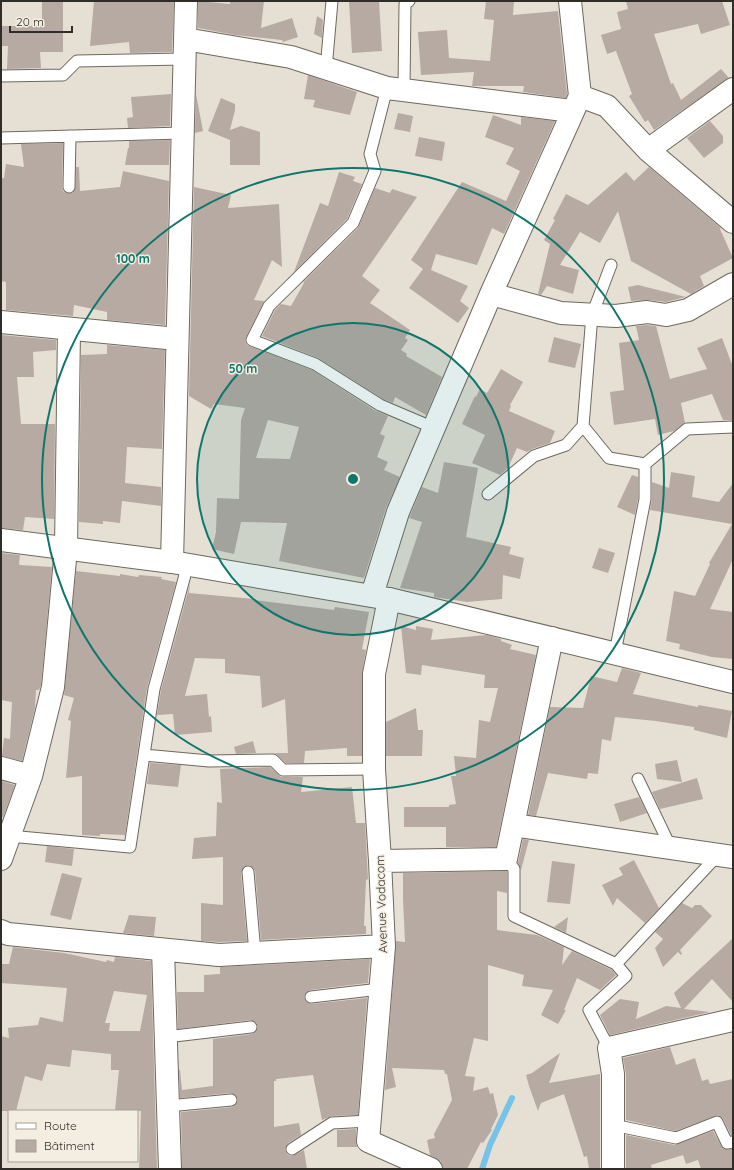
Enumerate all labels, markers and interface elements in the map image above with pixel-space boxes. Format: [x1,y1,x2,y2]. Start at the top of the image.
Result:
scale bar [10,8,72,34]
text: 20 m [16,14,44,29]
text: 100 m [116,251,150,266]
text: 50 m [229,361,257,376]
centre of rings [346,472,360,486]
street label: Avenue Vodacom [372,855,390,953]
legend [8,1110,138,1162]
text: Route [44,1118,77,1133]
text: Bâtiment [44,1138,94,1153]

